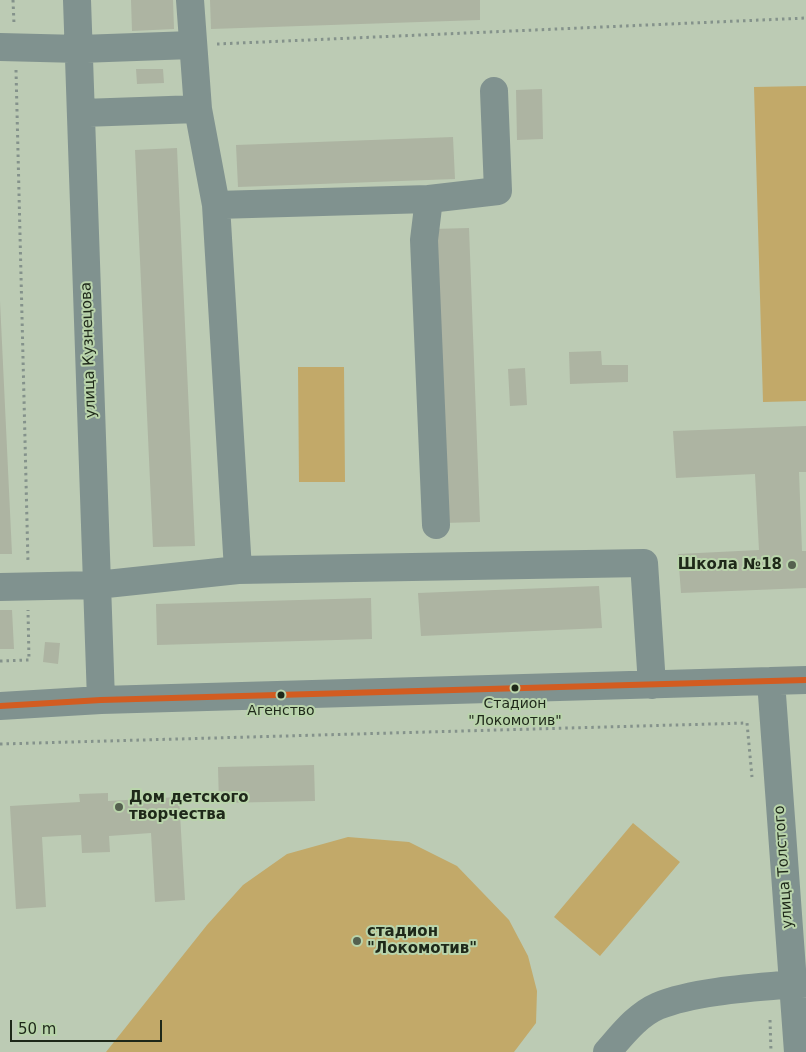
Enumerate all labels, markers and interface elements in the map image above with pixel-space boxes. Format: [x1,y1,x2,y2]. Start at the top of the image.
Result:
street label: улица Кузнецова [78,282,100,418]
place label: Школа №18 [678,556,782,574]
marker: Школа №18 [786,559,798,571]
marker: Стадион "Локомотив" [510,683,520,693]
marker: Агенство [276,690,286,700]
place label: Стадион "Локомотив" [468,696,562,729]
place label: Агенство [247,703,315,719]
place label: Дом детского творчества [129,789,249,824]
marker: Дом детского творчества [113,801,125,813]
street label: улица Толстого [771,805,797,929]
place label: стадион "Локомотив" [367,923,477,958]
marker: стадион "Локомотив" [351,935,363,947]
scale bar [12,1010,165,1042]
text: 50 m [18,1020,56,1038]

